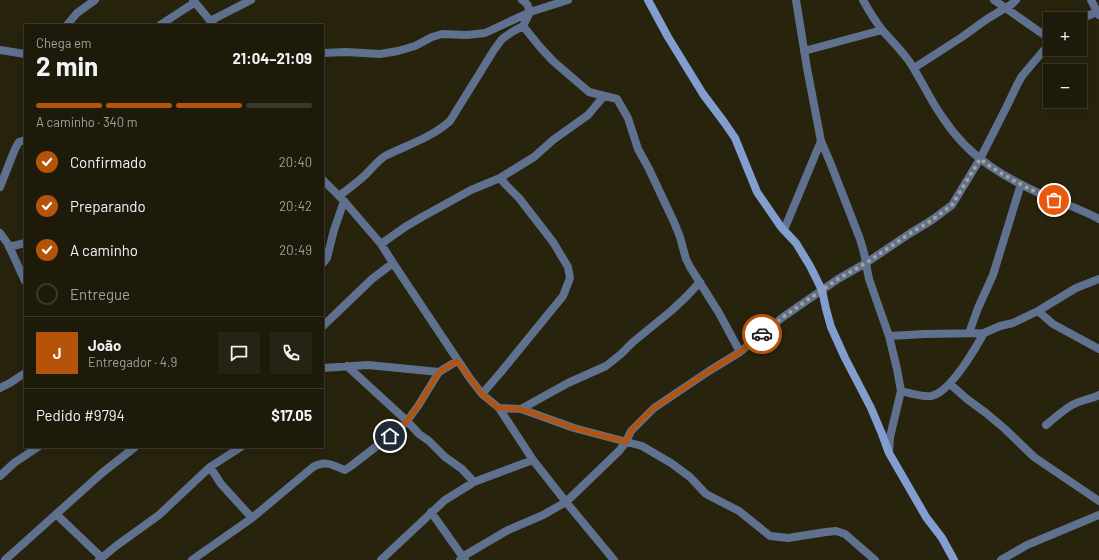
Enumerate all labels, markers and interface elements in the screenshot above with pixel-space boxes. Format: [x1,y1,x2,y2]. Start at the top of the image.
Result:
map controls [1043,12,1087,108]
button: + [1043,12,1087,56]
text: Chega em [36,35,92,51]
text: 21:04–21:09 [233,49,312,67]
text: 2 min [36,50,98,81]
button: − [1043,64,1087,108]
text: A caminho · 340 m [36,114,137,130]
icon: check [36,151,58,173]
text: Confirmado [70,153,146,171]
text: 20:40 [279,154,312,170]
pin [1037,183,1071,217]
icon: bag [1043,189,1065,211]
icon: check [36,195,58,217]
text: Preparando [70,197,146,215]
text: 20:42 [279,198,312,214]
icon: check [36,239,58,261]
text: A caminho [70,241,138,259]
text: 20:49 [279,242,312,258]
text: Entregue [70,285,130,303]
courier [742,314,782,354]
icon: car [751,323,773,345]
button: chat [218,332,260,374]
button: phone [270,332,312,374]
text: João [88,336,121,354]
text: J [53,344,61,362]
text: Entregador · 4.9 [88,354,177,370]
text: Pedido #9794 [36,406,125,424]
text: $17.05 [271,406,312,424]
pin [373,419,407,453]
icon: home [379,425,401,447]

